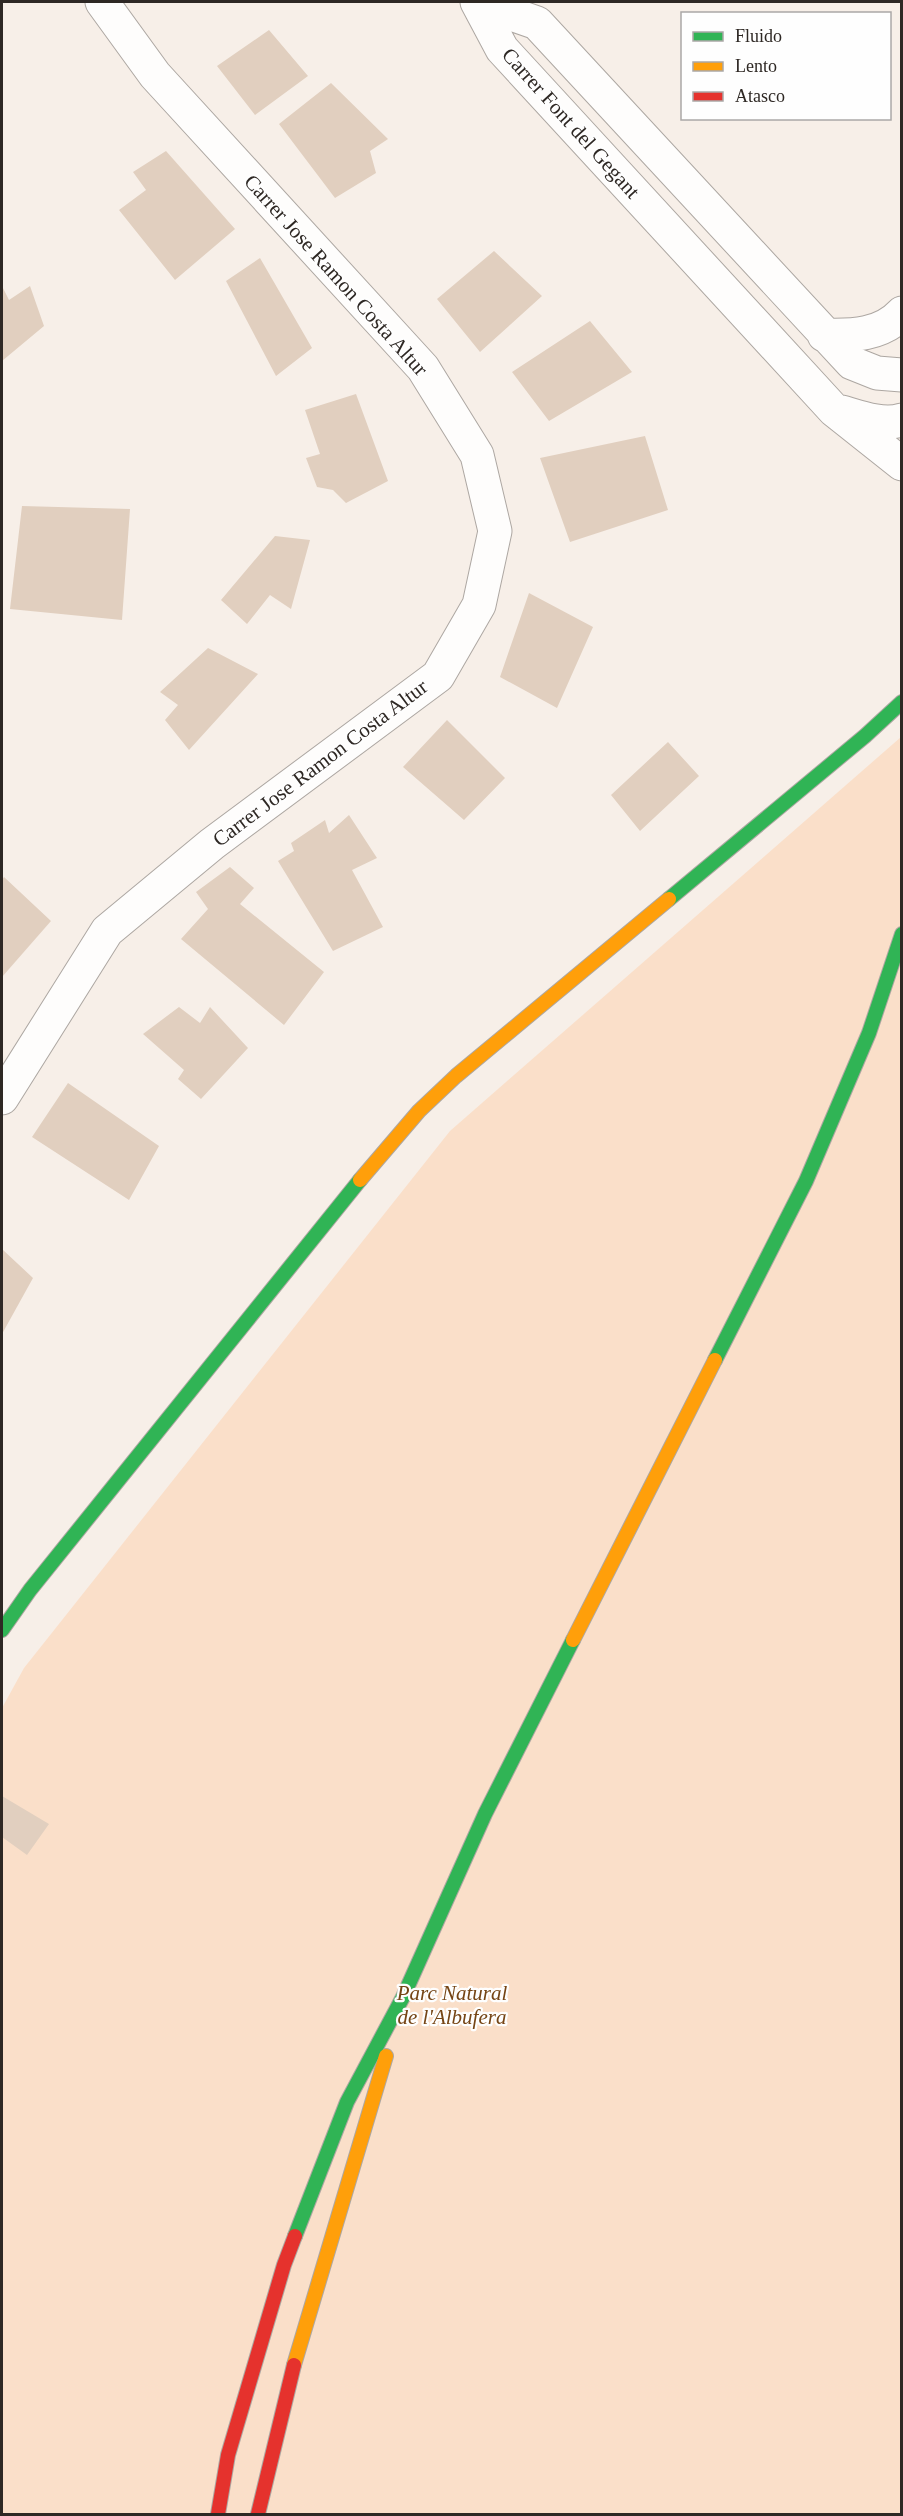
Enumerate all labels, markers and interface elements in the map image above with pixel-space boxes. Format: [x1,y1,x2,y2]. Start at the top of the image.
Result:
legend [681,12,891,120]
text: Fluido [735,26,782,46]
street label: Carrer Font del Gegant [497,43,645,203]
text: Lento [735,56,777,76]
text: Atasco [735,86,785,106]
street label: Carrer Jose Ramon Costa Altur [239,169,433,381]
street label: Carrer Jose Ramon Costa Altur [208,674,432,852]
park label: Parc Natural de l'Albufera [396,1981,507,2029]

